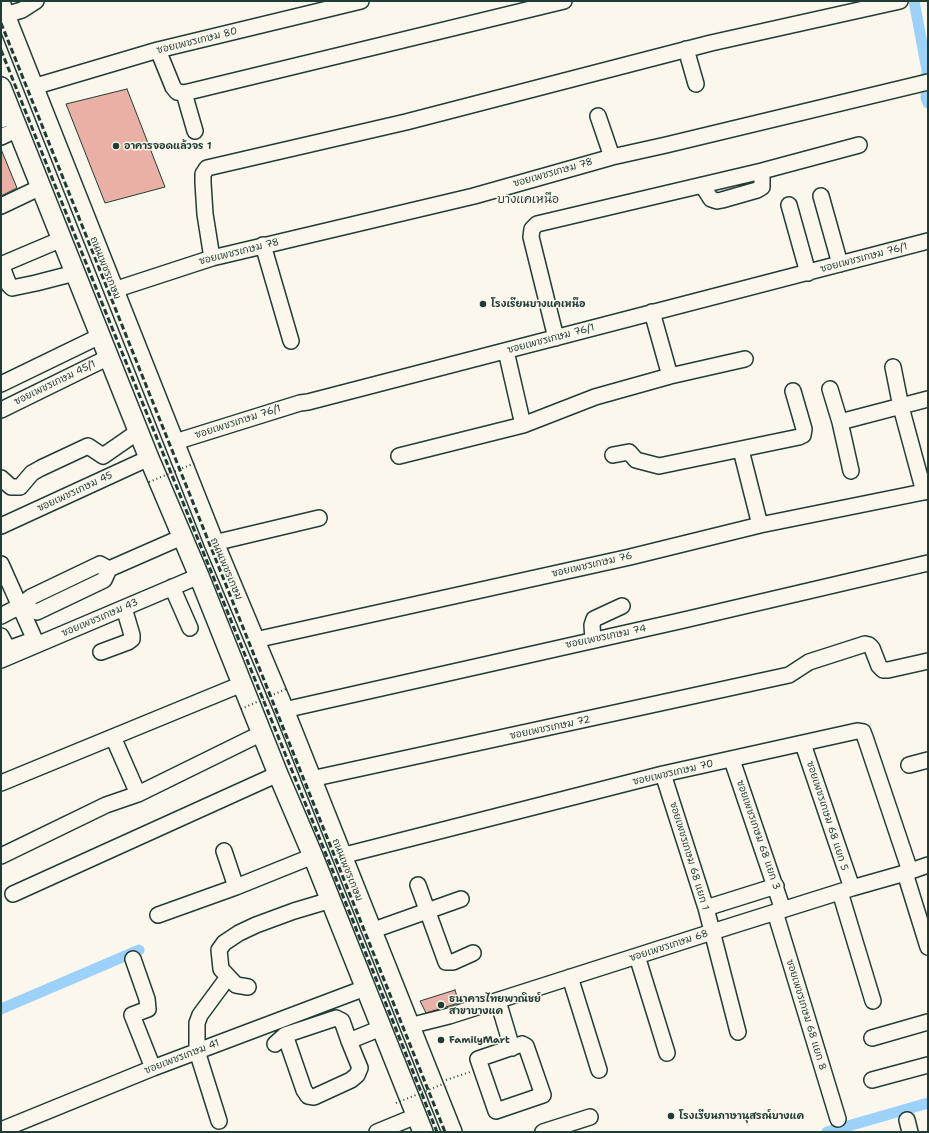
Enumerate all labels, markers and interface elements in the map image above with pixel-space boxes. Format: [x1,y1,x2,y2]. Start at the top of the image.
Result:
street label: ซอยเพชรเกษม 80 [156,25,238,57]
place label: อาคารจอดแล้วจร 1 [124,140,212,152]
marker: อาคารจอดแล้วจร 1 [111,141,121,151]
street label: ซอยเพชรเกษม 78 [512,156,594,190]
district label: บางแคเหนือ [497,193,559,207]
street label: ถนนเพชรเกษม [87,235,123,301]
street label: ซอยเพชรเกษม 78 [198,236,280,268]
street label: ซอยเพชรเกษม 76/1 [819,241,909,275]
place label: โรงเรียนบางแคเหนือ [491,298,586,310]
marker: โรงเรียนบางแคเหนือ [478,299,488,309]
street label: ซอยเพชรเกษม 76/1 [506,322,596,356]
street label: ซอยเพชรเกษม 45/1 [12,358,98,408]
street label: ซอยเพชรเกษม 76/1 [193,402,283,442]
street label: ซอยเพชรเกษม 45 [35,469,115,515]
street label: ถนนเพชรเกษม [207,536,245,602]
street label: ซอยเพชรเกษม 76 [551,550,633,580]
street label: ซอยเพชรเกษม 43 [60,596,140,640]
street label: ซอยเพชรเกษม 74 [565,623,647,651]
street label: ซอยเพชรเกษม 72 [509,714,591,742]
street label: ซอยเพชรเกษม 70 [631,758,715,788]
street label: ซอยเพชรเกษม 68 แยก 5 [804,760,850,872]
street label: ซอยเพชรเกษม 68 แยก 3 [734,778,782,892]
street label: ซอยเพชรเกษม 68 แยก 1 [667,800,711,912]
street label: ถนนเพชรเกษม [329,837,365,903]
street label: ซอยเพชรเกษม 68 [628,928,710,964]
street label: ซอยเพชรเกษม 68 แยก 8 [783,958,829,1072]
place label: ธนาคารไทยพาณิชย์ สาขาบางแค [449,993,541,1016]
marker: ธนาคารไทยพาณิชย์ สาขาบางแค [436,1000,446,1010]
place label: FamilyMart [449,1034,510,1046]
marker: FamilyMart [436,1035,446,1045]
street label: ซอยเพชรเกษม 41 [143,1037,221,1077]
place label: โรงเรียนภาษานุสรณ์บางแค [679,1110,804,1122]
marker: โรงเรียนภาษานุสรณ์บางแค [666,1111,676,1121]

